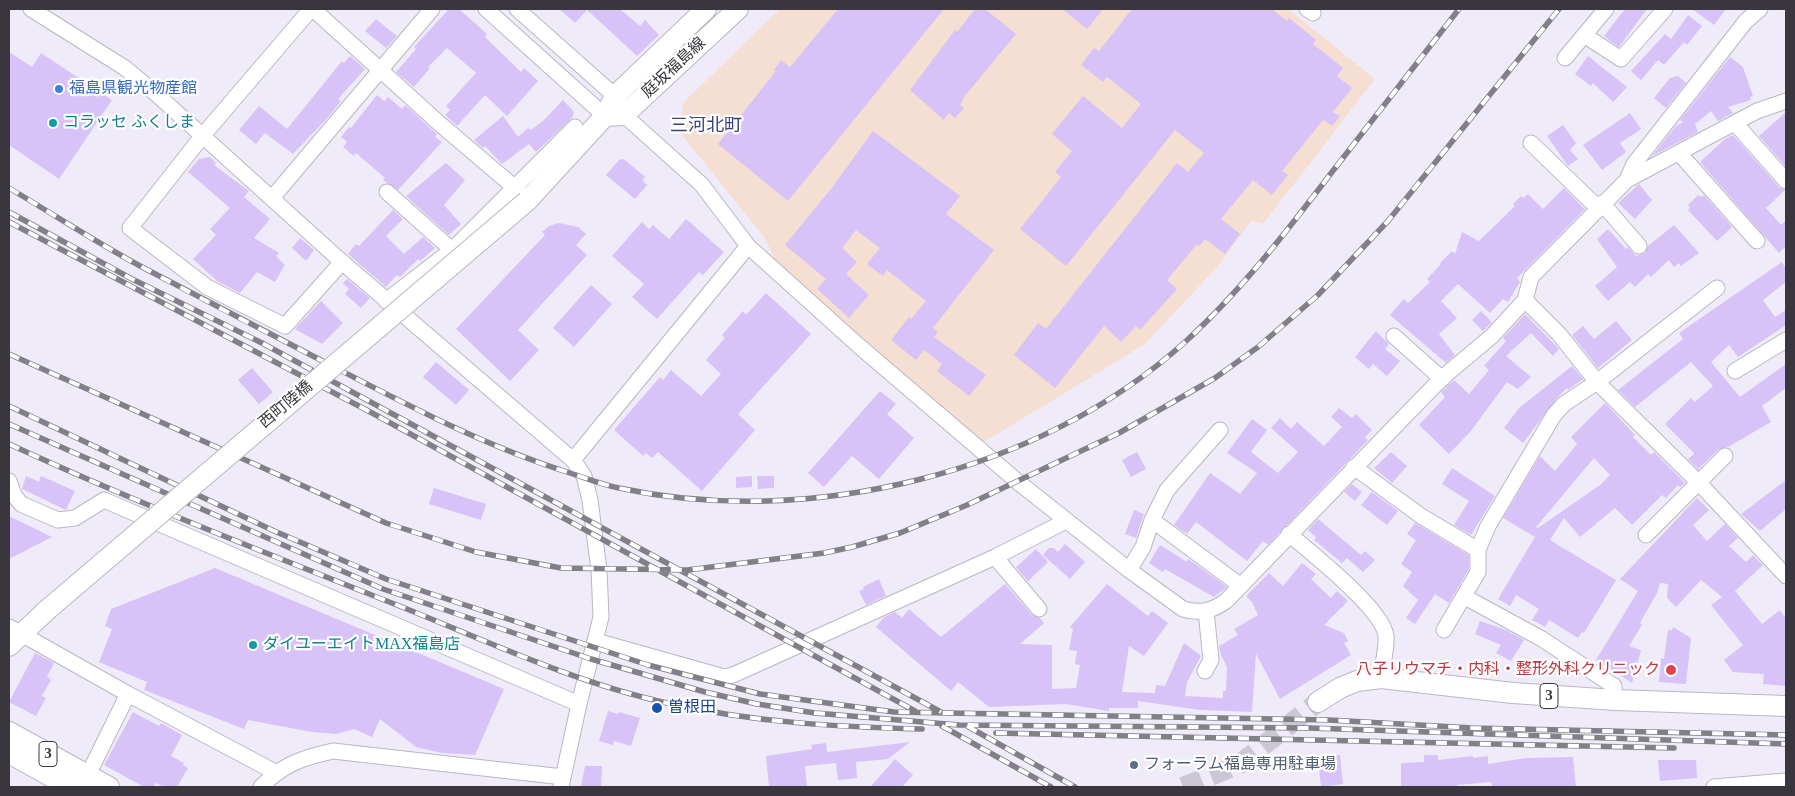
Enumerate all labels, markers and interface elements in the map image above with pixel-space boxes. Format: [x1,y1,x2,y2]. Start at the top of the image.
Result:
street label: 庭坂福島線 [638,34,710,102]
place label: 福島県観光物産館 [69,79,197,99]
marker: 福島県観光物産館 [53,83,65,95]
place label: コラッセ ふくしま [63,113,195,133]
district label: 三河北町 [670,115,742,137]
marker: コラッセ ふくしま [47,117,59,129]
street label: 西町陸橋 [255,377,317,433]
place label: ダイユーエイトMAX福島店 [263,635,460,655]
marker: ダイユーエイトMAX福島店 [247,639,259,651]
place label: 八子リウマチ・内科・整形外科クリニック [1356,660,1660,680]
marker: 八子リウマチ・内科・整形外科クリニック [1664,663,1678,677]
road number: 3 [1540,684,1558,708]
place label: 曽根田 [668,698,716,718]
marker: 曽根田 [650,701,664,715]
road number: 3 [39,742,57,766]
place label: フォーラム福島専用駐車場 [1144,755,1336,775]
marker: フォーラム福島専用駐車場 [1128,759,1140,771]

